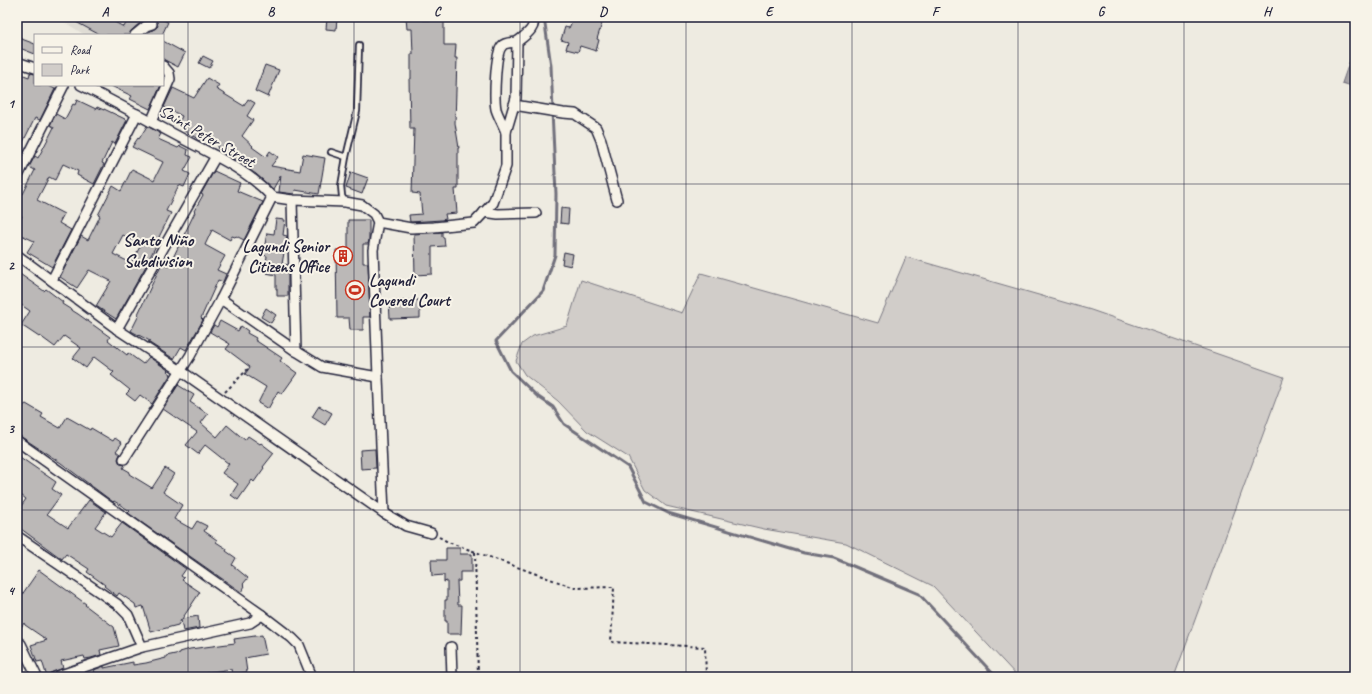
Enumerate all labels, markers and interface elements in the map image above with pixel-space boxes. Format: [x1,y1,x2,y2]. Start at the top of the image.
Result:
text: A [102,4,110,20]
text: B [268,4,276,20]
text: C [434,4,442,20]
text: D [599,4,608,20]
text: E [766,4,775,20]
text: F [932,4,941,20]
text: G [1098,4,1106,20]
text: H [1263,4,1273,20]
legend [34,34,164,86]
text: Road [70,42,92,58]
text: Park [70,62,91,78]
text: 1 [8,96,16,112]
street label: Saint Peter Street [155,100,261,173]
district label: Santo Niño Subdivision [123,229,195,272]
place label: Lagundi Senior Citizens Office [242,236,331,277]
building icon: Lagundi Senior Citizens Office [332,245,354,267]
text: 2 [8,258,15,274]
place label: Lagundi Covered Court [369,270,452,311]
sports icon: Lagundi Covered Court [344,279,366,301]
text: 3 [8,421,15,437]
text: 4 [8,583,16,599]

